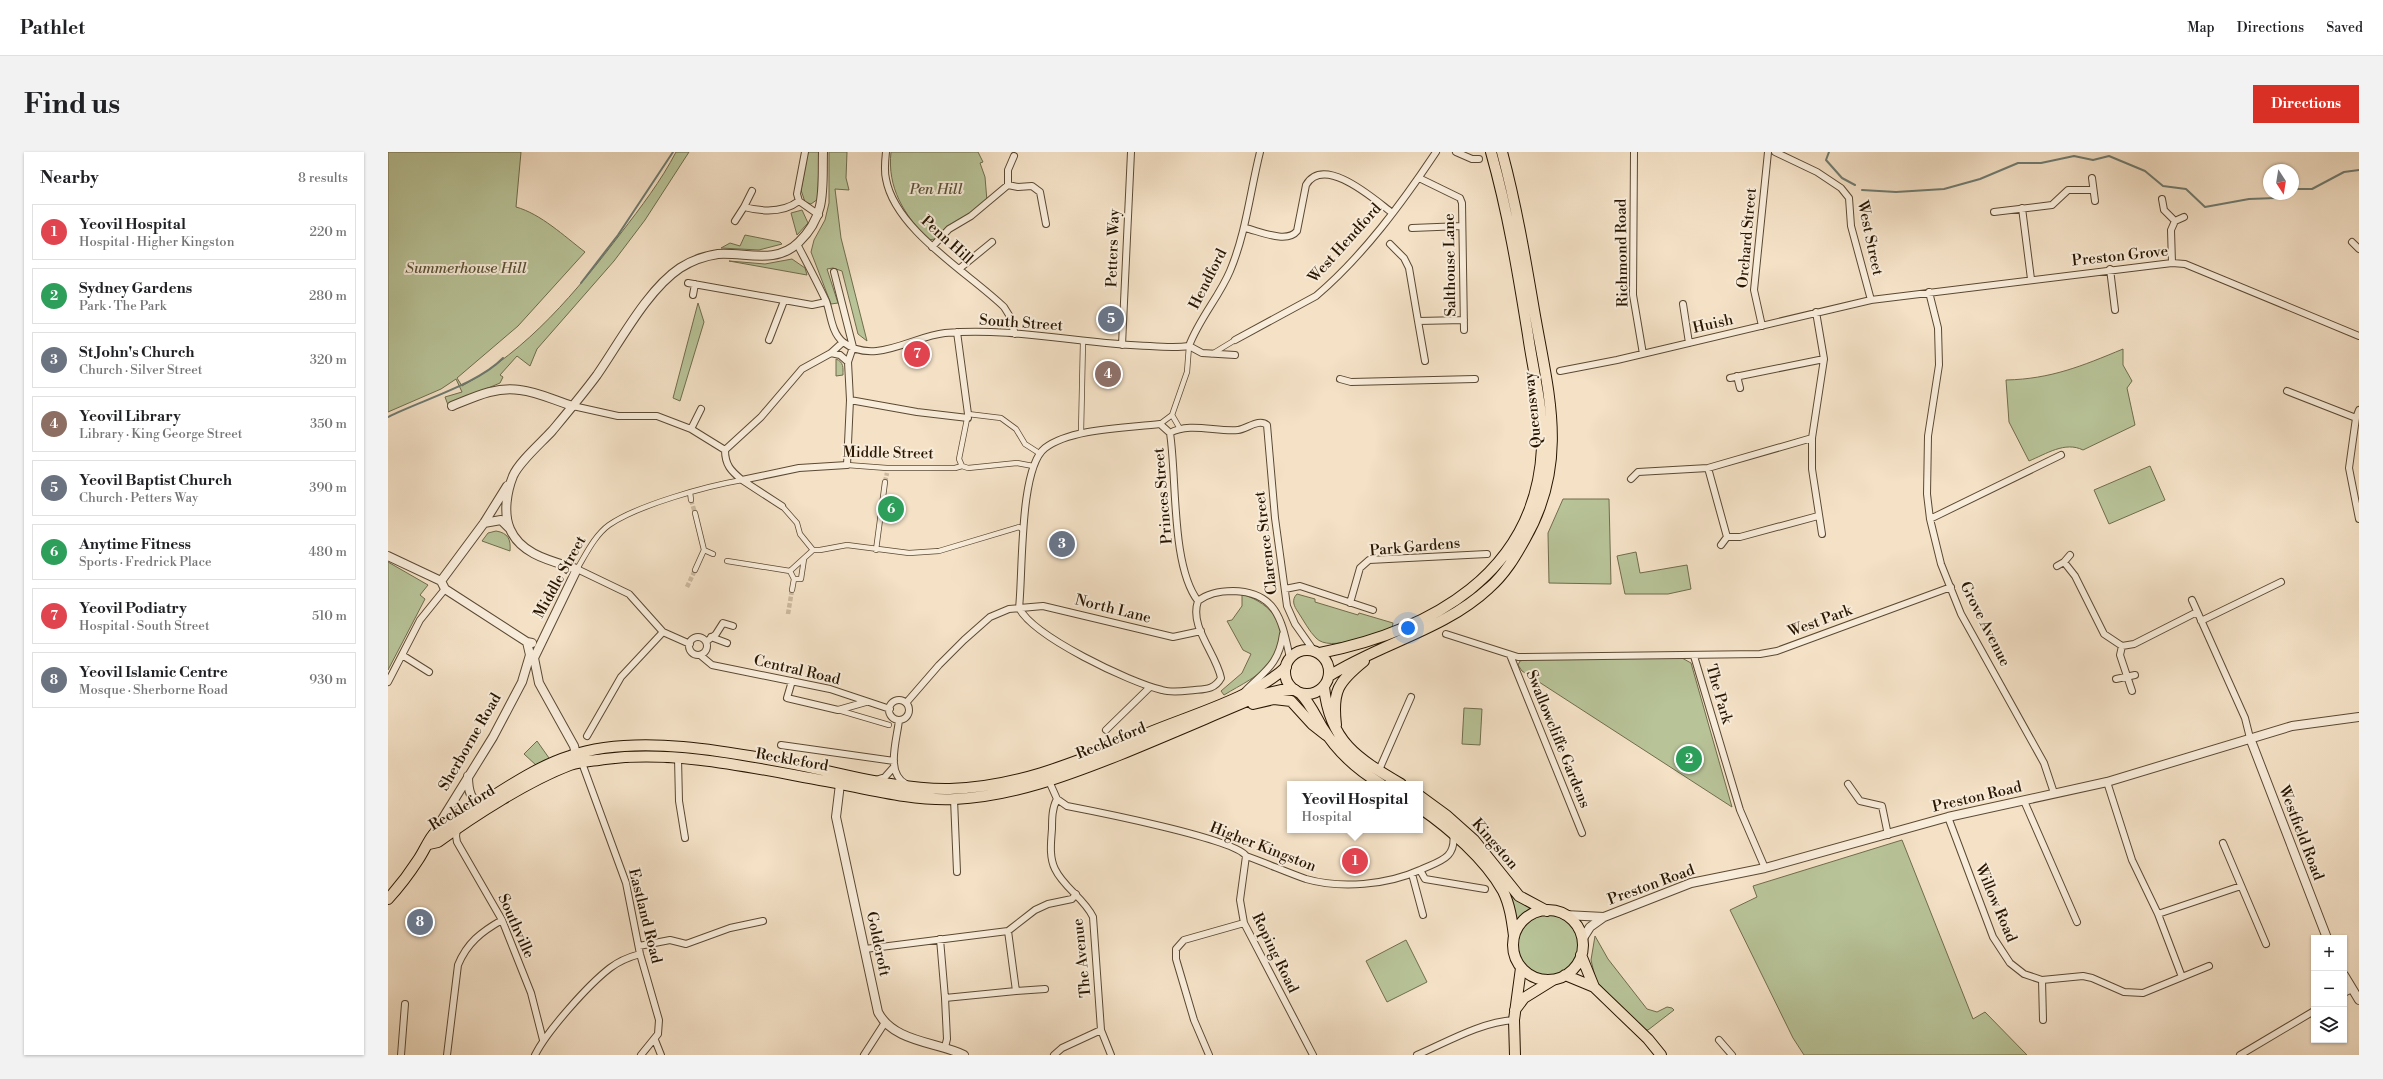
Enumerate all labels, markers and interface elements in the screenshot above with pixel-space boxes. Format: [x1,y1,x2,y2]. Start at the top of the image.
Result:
text: Pathlet [20,16,85,40]
text: Map [2187,19,2215,37]
text: Directions [2237,19,2304,37]
text: Saved [2326,19,2363,37]
button: Directions [2253,85,2359,123]
text: Find us [24,87,120,122]
north arrow [2263,164,2299,200]
text: Nearby [40,167,99,189]
text: 8 results [298,170,348,186]
park label: Pen Hill [908,180,963,199]
street label: Orchard Street [1733,186,1761,289]
street label: Richmond Road [1612,198,1632,307]
street label: West Street [1853,198,1887,278]
street label: West Hendford [1304,199,1386,288]
street label: Petters Way [1102,208,1124,288]
street label: Penn Hill [917,212,977,269]
street label: Salthouse Lane [1440,213,1460,317]
text: Yeovil Hospital [79,215,186,234]
text: 1 [51,224,57,240]
text: 220 m [309,224,347,240]
text: Hospital · Higher Kingston [79,234,234,250]
street label: Preston Grove [2071,241,2169,271]
street label: Hendford [1185,245,1232,312]
park label: Summerhouse Hill [405,259,527,278]
text: Sydney Gardens [79,279,192,298]
text: 2 [50,288,58,304]
text: 280 m [309,288,347,304]
text: Park · The Park [79,298,167,314]
pin: 5 [1098,304,1124,334]
street label: Huish [1691,310,1735,338]
street label: South Street [979,311,1064,335]
pin: 7 [904,339,930,369]
text: St John's Church [79,343,195,362]
text: 3 [50,352,58,368]
text: 320 m [310,352,347,368]
pin: 4 [1095,359,1121,389]
text: Church · Silver Street [79,362,202,378]
street label: Queensway [1519,370,1546,449]
text: Yeovil Library [79,407,181,426]
text: 4 [50,416,58,432]
text: 350 m [310,416,347,432]
text: Library · King George Street [79,426,242,442]
street label: Middle Street [842,443,934,463]
street label: Princes Street [1149,446,1177,545]
text: Yeovil Baptist Church [79,471,232,490]
text: 5 [50,480,58,496]
text: 390 m [309,480,347,496]
street label: Clarence Street [1250,489,1282,596]
text: Church · Petters Way [79,490,198,506]
pin: 6 [878,494,904,524]
pin: 3 [1049,529,1075,559]
street label: Middle Street [530,532,591,621]
street label: Park Gardens [1369,534,1461,560]
text: Anytime Fitness [79,535,191,554]
text: 6 [50,544,58,560]
text: 480 m [309,544,347,560]
text: Sports · Fredrick Place [79,554,212,570]
street label: Grove Avenue [1955,578,2015,670]
street label: North Lane [1073,590,1153,628]
text: Yeovil Podiatry [79,599,187,618]
street label: West Park [1785,600,1856,642]
text: 7 [50,608,58,624]
text: 510 m [312,608,347,624]
text: Hospital · South Street [79,618,209,634]
your location [1398,618,1418,638]
street label: Central Road [752,651,843,689]
street label: The Park [1701,662,1737,727]
text: Yeovil Islamic Centre [79,663,228,682]
street label: Swallowcliffe Gardens [1522,667,1594,811]
text: 8 [50,672,58,688]
text: 930 m [309,672,347,688]
text: Mosque · Sherborne Road [79,682,228,698]
street label: Sherborne Road [434,689,506,794]
street label: Reckleford [1073,718,1149,764]
street label: Reckleford [754,744,830,776]
pin: 2 [1676,744,1702,774]
street label: Preston Road [1930,777,2024,817]
street label: Reckleford [426,781,499,835]
popup [1287,781,1423,833]
street label: Westfield Road [2274,782,2328,883]
text: Yeovil Hospital [1302,790,1408,809]
text: Hospital [1302,809,1352,825]
street label: Kingston [1468,814,1522,874]
street label: Higher Kingston [1207,818,1319,876]
pin: 1 [1342,846,1368,876]
street label: Preston Road [1605,860,1698,910]
street label: Willow Road [1971,860,2021,945]
street label: Eastland Road [624,866,666,966]
street label: Southville [493,891,539,961]
pin: 8 [407,907,433,937]
street label: Goldcroft [862,910,894,979]
street label: Roping Road [1247,910,1303,997]
street label: The Avenue [1068,918,1096,998]
map controls [2311,935,2347,1043]
button: + [2311,935,2347,971]
button: − [2311,971,2347,1007]
button: layers [2311,1007,2347,1043]

